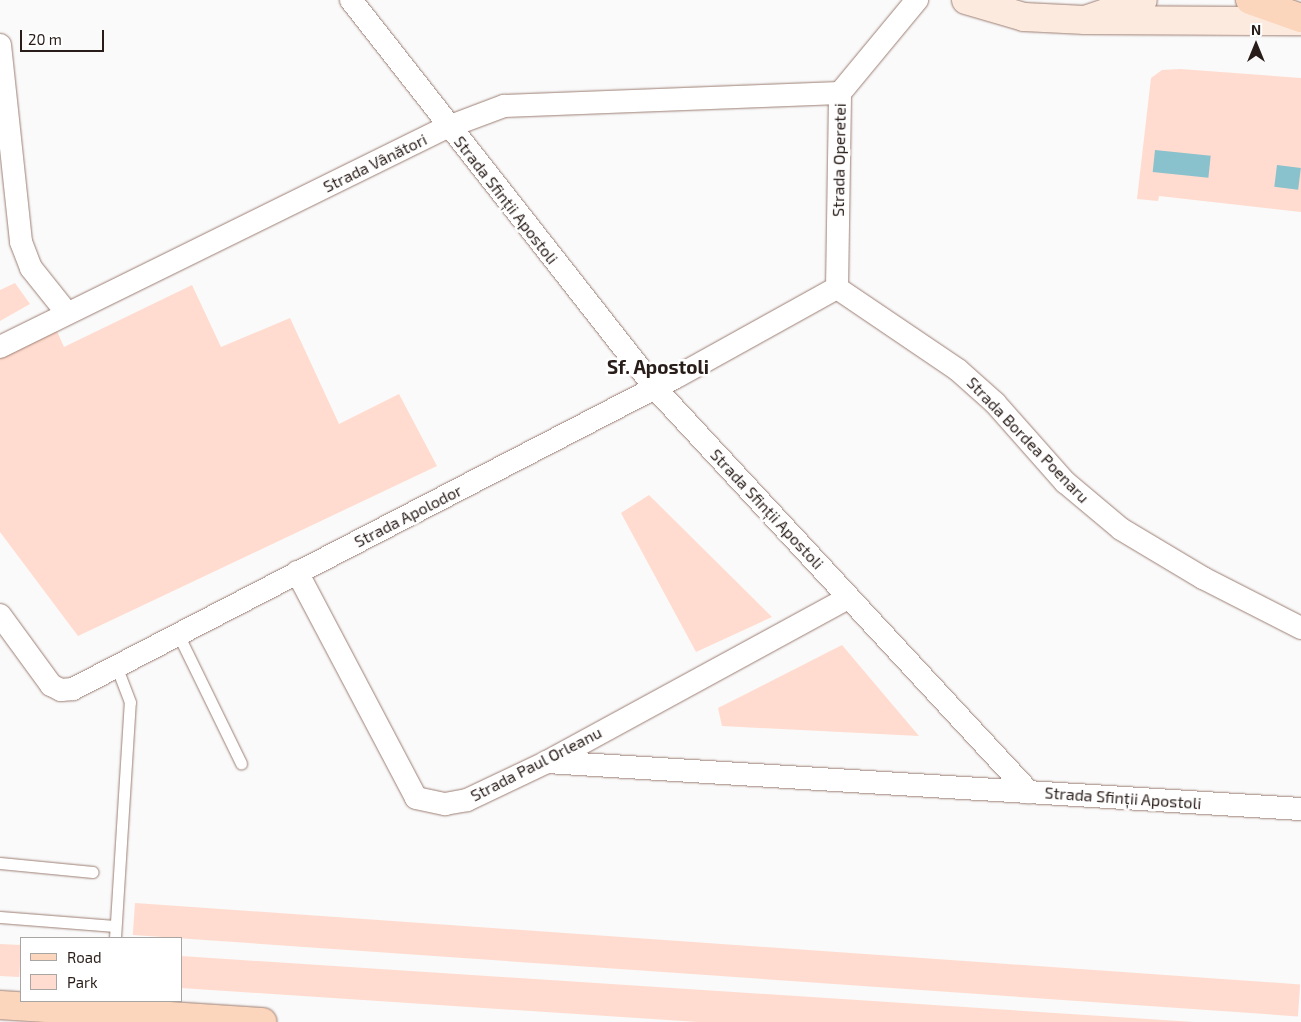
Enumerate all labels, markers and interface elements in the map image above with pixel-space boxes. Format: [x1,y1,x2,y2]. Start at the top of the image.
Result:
scale bar [22,20,106,52]
north arrow [1231,20,1281,70]
text: N [1251,21,1261,38]
text: 20 m [28,30,62,48]
street label: Strada Operetei [828,103,850,217]
street label: Strada Vânători [320,130,430,196]
street label: Strada Sfinții Apostoli [450,132,562,268]
district label: Sf. Apostoli [607,356,709,378]
street label: Strada Bordea Poenaru [963,373,1093,507]
street label: Strada Sfinții Apostoli [706,445,828,573]
street label: Strada Apolodor [351,481,465,551]
street label: Strada Paul Orleanu [467,723,605,805]
street label: Strada Sfinții Apostoli [1044,783,1202,813]
legend [20,937,182,1002]
text: Road [67,948,102,966]
text: Park [67,973,98,991]

